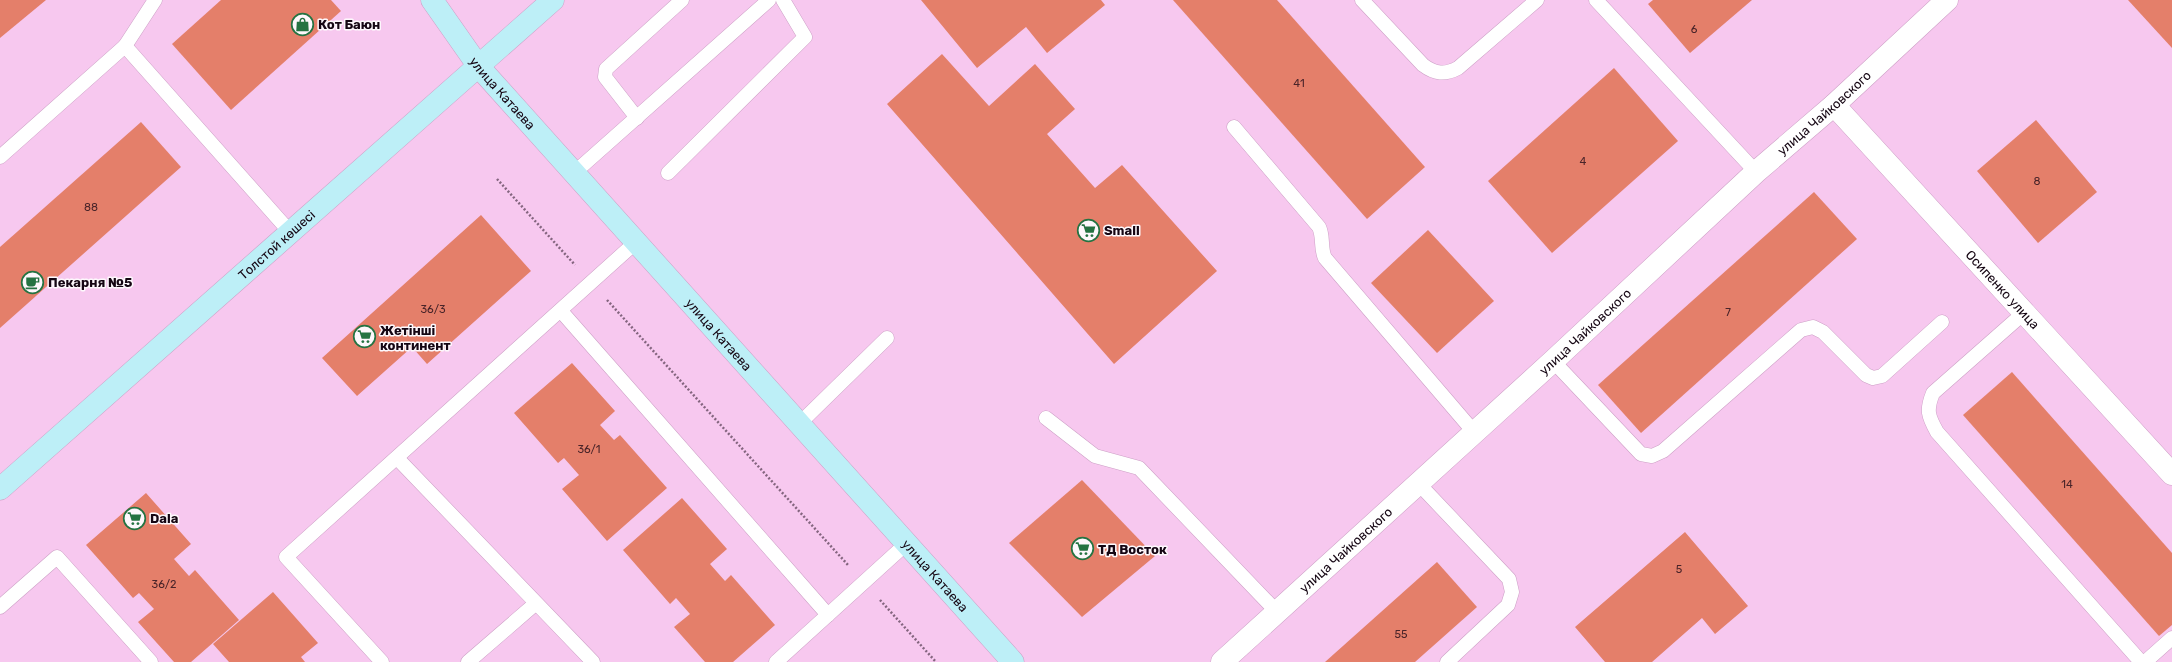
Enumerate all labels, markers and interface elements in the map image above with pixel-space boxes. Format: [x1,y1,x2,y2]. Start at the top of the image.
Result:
shop icon: Кот Баюн [289,11,315,37]
place label: Кот Баюн [318,17,380,32]
house number: 6 [1691,23,1698,36]
street label: улица Катаева [466,54,538,133]
street label: улица Чайковского [1774,68,1874,158]
house number: 41 [1293,77,1305,90]
house number: 4 [1580,155,1587,168]
house number: 8 [2034,175,2041,188]
house number: 88 [84,201,98,214]
street label: Толстой көшесі [235,207,318,283]
supermarket icon: Small [1075,217,1101,243]
place label: Small [1104,223,1140,238]
street label: Осипенко улица [1963,247,2042,332]
cafe icon: Пекарня №5 [19,269,45,295]
place label: Пекарня №5 [48,275,132,290]
street label: улица Чайковского [1536,285,1634,378]
street label: улица Катаева [682,295,755,374]
house number: 36/3 [420,303,446,316]
house number: 7 [1725,306,1731,319]
place label: Жетінші континент [380,323,451,353]
supermarket icon: Жетінші континент [351,324,377,350]
house number: 36/1 [577,443,601,456]
house number: 14 [2061,478,2073,491]
street label: улица Чайковского [1296,504,1395,596]
supermarket icon: Dala [121,505,147,531]
place label: Dala [150,511,178,526]
supermarket icon: ТД Восток [1069,536,1095,562]
street label: улица Катаева [899,537,971,615]
place label: ТД Восток [1098,542,1167,557]
house number: 5 [1676,563,1683,576]
house number: 36/2 [152,578,176,591]
house number: 55 [1394,628,1408,641]

